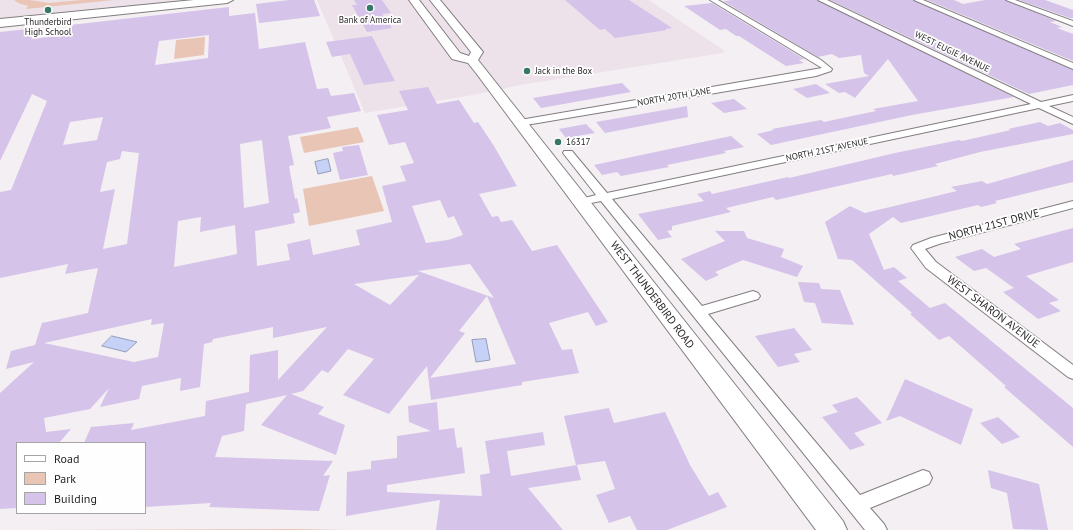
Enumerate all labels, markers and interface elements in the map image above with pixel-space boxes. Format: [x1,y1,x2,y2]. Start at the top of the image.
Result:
marker: Bank of America [365,3,375,13]
marker: Thunderbird High School [43,5,53,15]
place label: Bank of America [339,15,401,25]
place label: Thunderbird High School [24,17,72,38]
street label: WEST EUGIE AVENUE [913,29,991,75]
marker: Jack in the Box [522,66,532,76]
place label: Jack in the Box [535,66,592,76]
street label: NORTH 20TH LANE [636,85,712,109]
street label: NORTH 21ST AVENUE [785,136,869,164]
marker: 16317 [553,137,563,147]
place label: 16317 [566,137,591,147]
street label: NORTH 21ST DRIVE [947,207,1041,243]
street label: WEST THUNDERBIRD ROAD [607,239,697,351]
street label: WEST SHARON AVENUE [944,273,1042,351]
legend [16,442,146,514]
text: Road [54,451,79,466]
text: Park [54,471,76,486]
text: Building [54,491,97,506]

